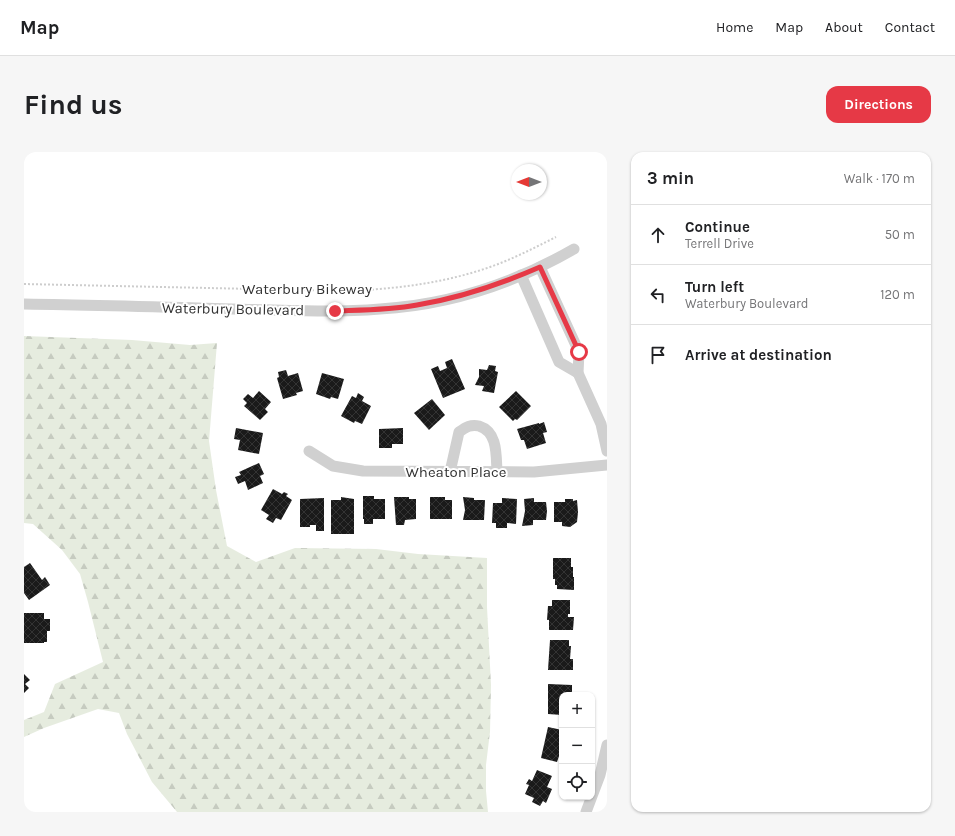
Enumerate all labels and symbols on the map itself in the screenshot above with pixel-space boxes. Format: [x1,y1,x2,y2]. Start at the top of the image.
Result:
north arrow [511,164,547,200]
street label: Waterbury Bikeway [242,280,372,298]
street label: Waterbury Boulevard [162,299,304,319]
route end [326,302,344,320]
route start [570,343,588,361]
street label: Wheaton Place [405,463,507,481]

